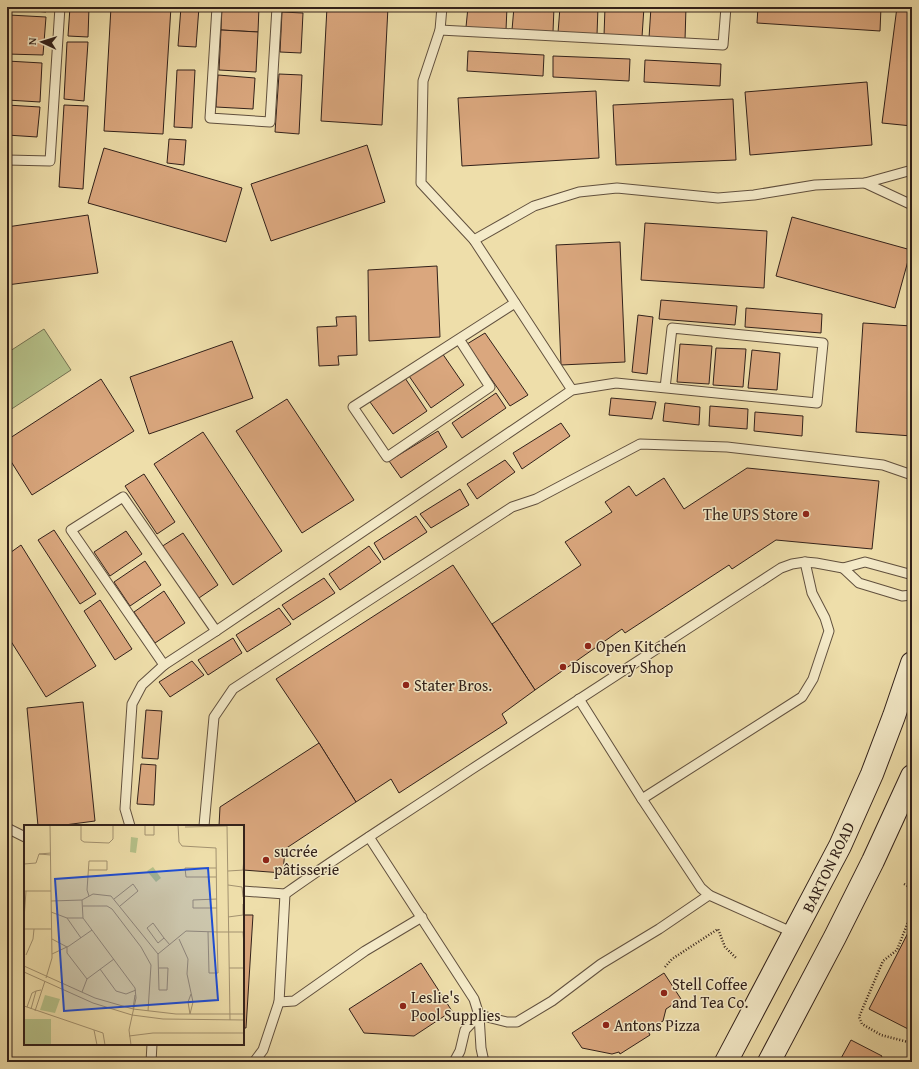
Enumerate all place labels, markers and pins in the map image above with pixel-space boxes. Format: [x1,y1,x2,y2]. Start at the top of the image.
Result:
place label: The UPS Store [703,502,798,526]
marker: The UPS Store [801,509,811,519]
place label: Open Kitchen [596,634,686,658]
marker: Open Kitchen [583,641,593,651]
place label: Discovery Shop [571,655,674,679]
marker: Discovery Shop [558,662,568,672]
place label: Stater Bros. [414,673,492,697]
marker: Stater Bros. [401,680,411,690]
place label: sucrée pâtisserie [274,839,339,881]
marker: sucrée pâtisserie [261,855,271,865]
place label: Stell Coffee and Tea Co. [672,972,748,1014]
place label: Leslie's Pool Supplies [411,985,501,1027]
marker: Stell Coffee and Tea Co. [659,988,669,998]
marker: Leslie's Pool Supplies [398,1001,408,1011]
place label: Antons Pizza [614,1013,700,1037]
marker: Antons Pizza [601,1020,611,1030]

